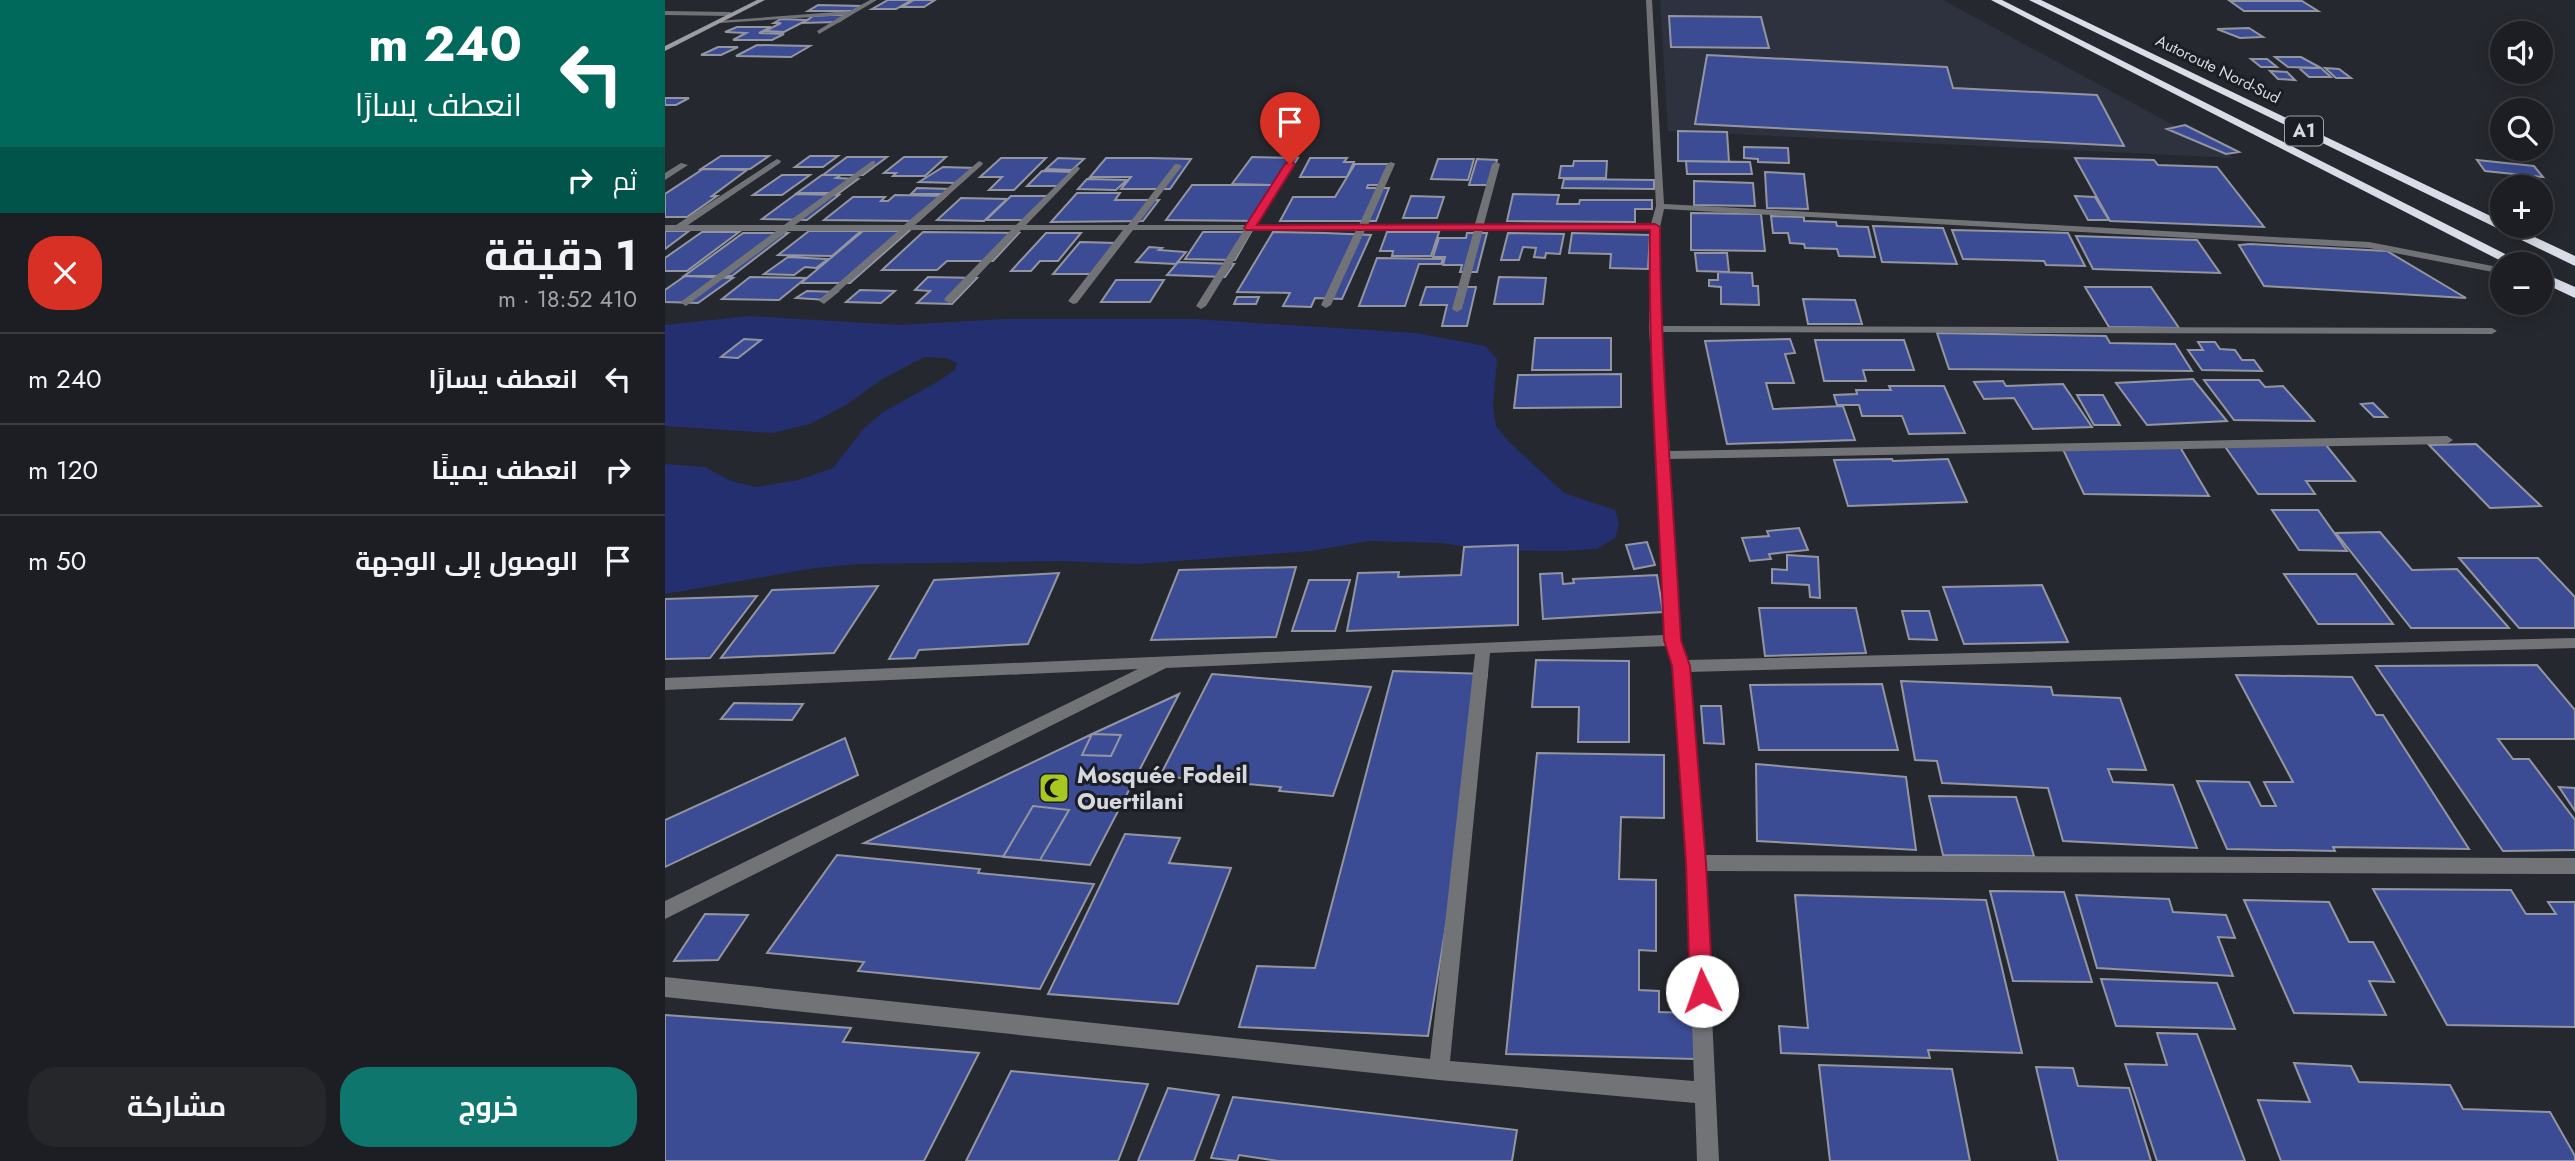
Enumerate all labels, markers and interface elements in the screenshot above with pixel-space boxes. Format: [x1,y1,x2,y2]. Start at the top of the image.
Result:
text: 240 m [368,9,522,79]
map controls [2490,21,2553,315]
button: sound [2490,21,2553,84]
icon: left [546,28,637,119]
street label: Autoroute Nord-Sud [2152,29,2284,109]
text: انعطف يسارًا [355,82,522,128]
pin [1260,92,1320,164]
button: search [2490,98,2553,161]
icon: arrive [1271,103,1309,141]
road number: A1 [2285,116,2323,146]
icon: right [561,161,599,199]
text: ثم [613,162,637,200]
button: + [2490,175,2553,238]
text: 1 دقيقة [484,225,637,286]
button: close [28,236,102,310]
button: − [2490,252,2553,315]
text: 410 m · 18:52 [498,282,637,316]
text: 240 m [28,360,102,398]
text: انعطف يسارًا [428,360,578,398]
icon: left [599,360,637,398]
text: 120 m [28,451,98,489]
text: انعطف يمينًا [432,451,578,489]
icon: right [599,451,637,489]
text: 50 m [28,542,86,580]
text: الوصول إلى الوجهة [355,542,578,580]
icon: arrive [599,542,637,580]
place label: Mosquée Fodeil Ouertilani [1077,758,1248,818]
mosque icon: Mosquée Fodeil Ouertilani [1037,771,1071,805]
position arrow [1665,954,1739,1028]
button: مشاركة [28,1067,326,1147]
button: خروج [340,1067,637,1147]

